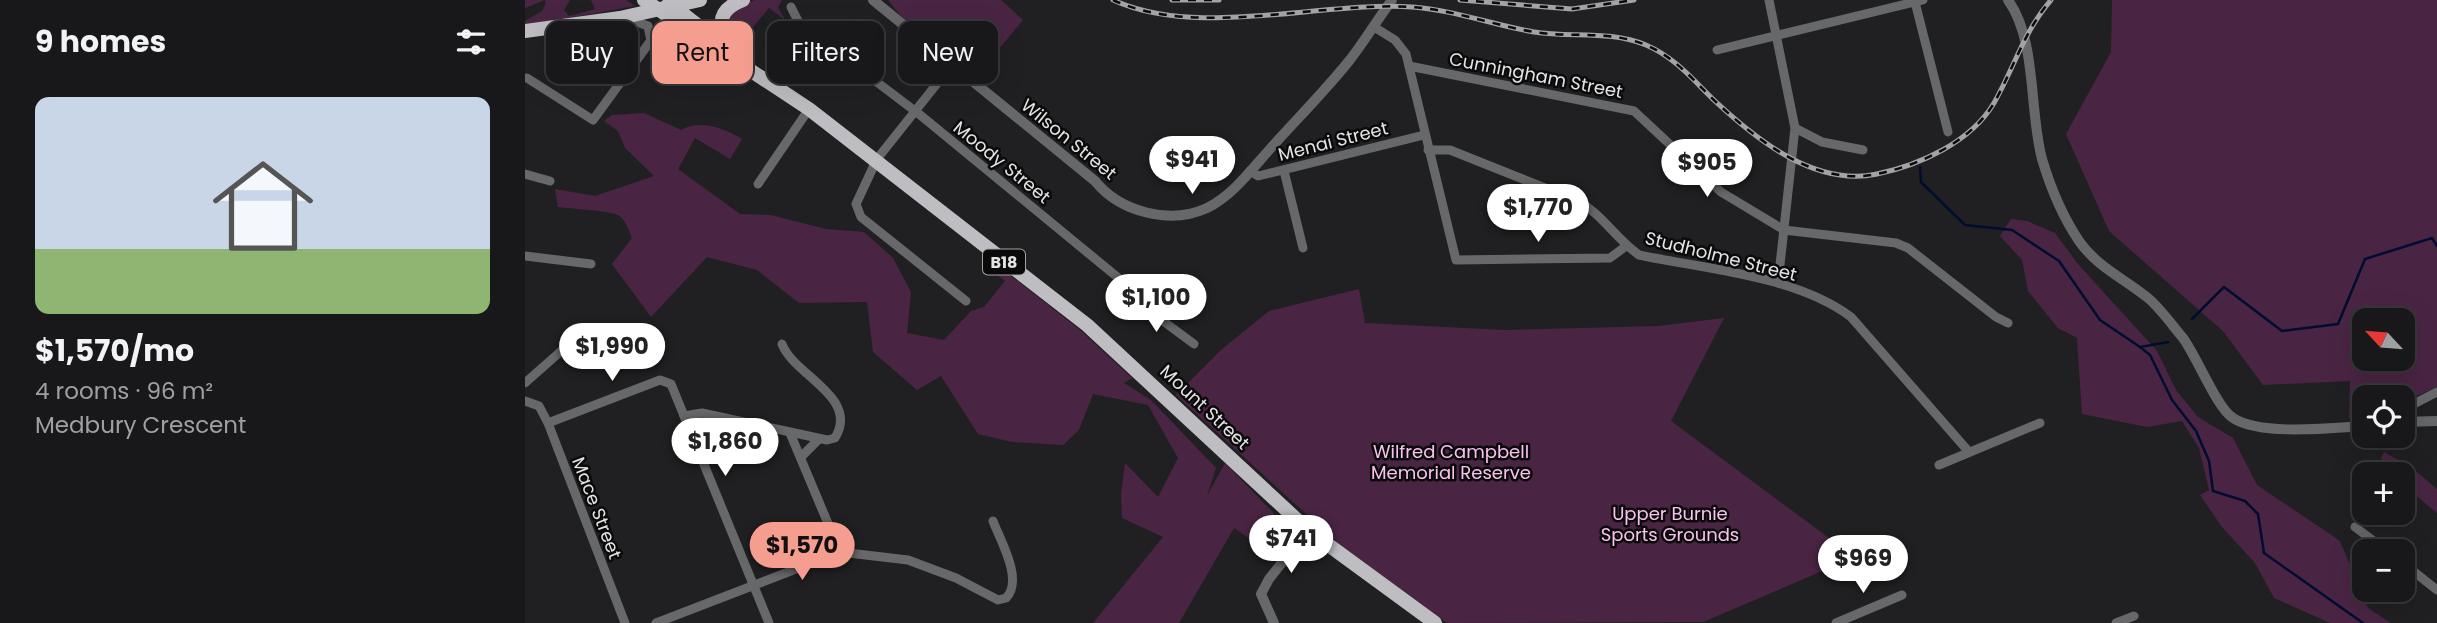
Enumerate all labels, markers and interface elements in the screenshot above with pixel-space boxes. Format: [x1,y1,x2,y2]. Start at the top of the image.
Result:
text: 9 homes [35,20,166,63]
chip: Buy [546,21,638,84]
chip: Rent [652,21,753,84]
chip: Filters [767,21,884,84]
chip: New [898,21,998,84]
icon: filters [452,23,490,61]
street label: Cunningham Street [1447,46,1625,104]
street label: Wilson Street [1016,93,1122,185]
street label: Moody Street [948,115,1056,209]
street label: Menai Street [1275,115,1391,167]
pin: $941 [1151,136,1233,196]
pin: $905 [1666,140,1748,199]
icon: home [200,143,326,269]
text: $941 [1165,143,1219,175]
text: $905 [1677,146,1737,178]
pin: $1,770 [1481,184,1595,244]
text: $1,770 [1503,191,1573,223]
street label: Studholme Street [1643,225,1799,287]
road number: B18 [983,250,1025,274]
pin: $1,100 [1099,274,1213,334]
text: $1,100 [1121,281,1191,313]
north arrow [2352,308,2415,371]
map controls [2352,308,2415,602]
pin: $1,990 [555,324,669,383]
text: $1,570/mo [35,329,194,372]
text: $1,990 [575,330,649,362]
street label: Mount Street [1155,359,1255,455]
text: 4 rooms · 96 m² [35,375,213,407]
button: locate [2352,385,2415,448]
text: Medbury Crescent [35,409,246,441]
pin: $1,860 [668,419,782,478]
text: $1,860 [688,425,762,457]
park label: Wilfred Campbell Memorial Reserve [1371,439,1531,485]
street label: Mace Street [566,453,628,563]
button: + [2352,462,2415,525]
park label: Upper Burnie Sports Grounds [1601,501,1739,547]
pin: $741 [1250,516,1332,575]
pin: $1,570 [745,522,859,582]
text: $741 [1265,522,1317,554]
text: $1,570 [766,529,838,561]
pin: $969 [1822,536,1904,595]
button: − [2352,539,2415,602]
text: $969 [1834,542,1892,574]

